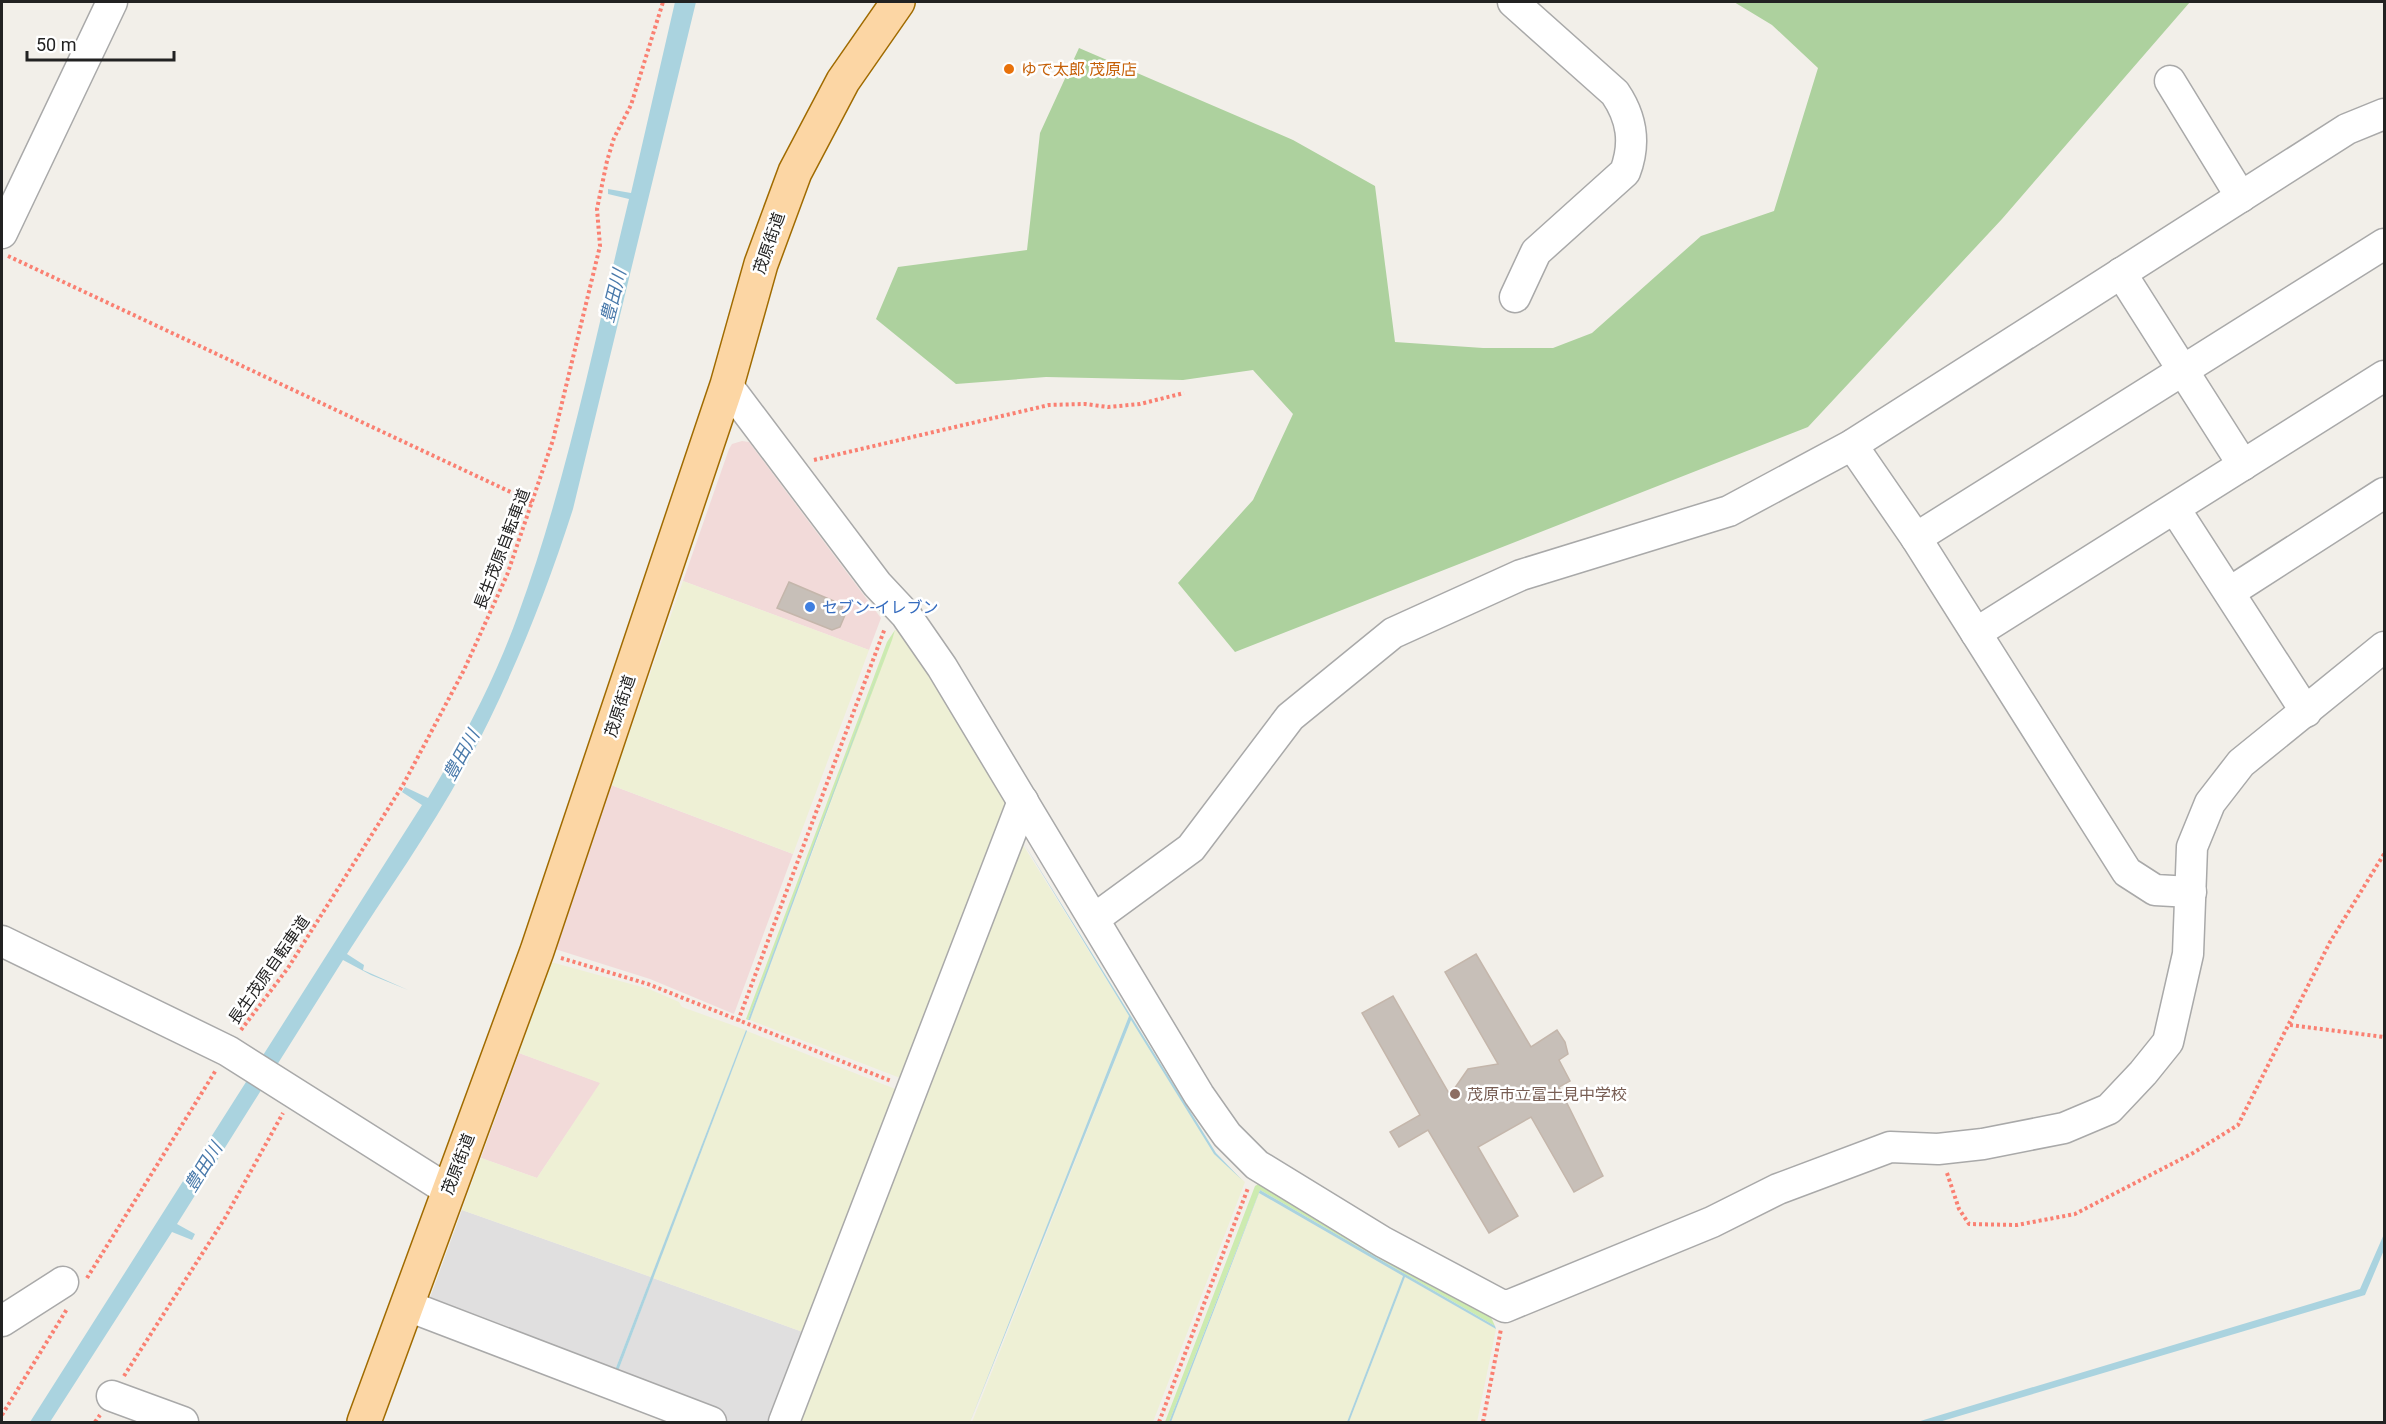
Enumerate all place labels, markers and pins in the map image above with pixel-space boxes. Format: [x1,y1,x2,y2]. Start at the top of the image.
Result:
place label: ゆで太郎 茂原店 [1021,60,1137,79]
marker: ゆで太郎 茂原店 [1002,62,1016,76]
place label: セブン-イレブン [822,598,938,617]
marker: セブン-イレブン [803,600,817,614]
place label: 茂原市立冨士見中学校 [1467,1085,1627,1104]
marker: 茂原市立冨士見中学校 [1448,1087,1462,1101]

